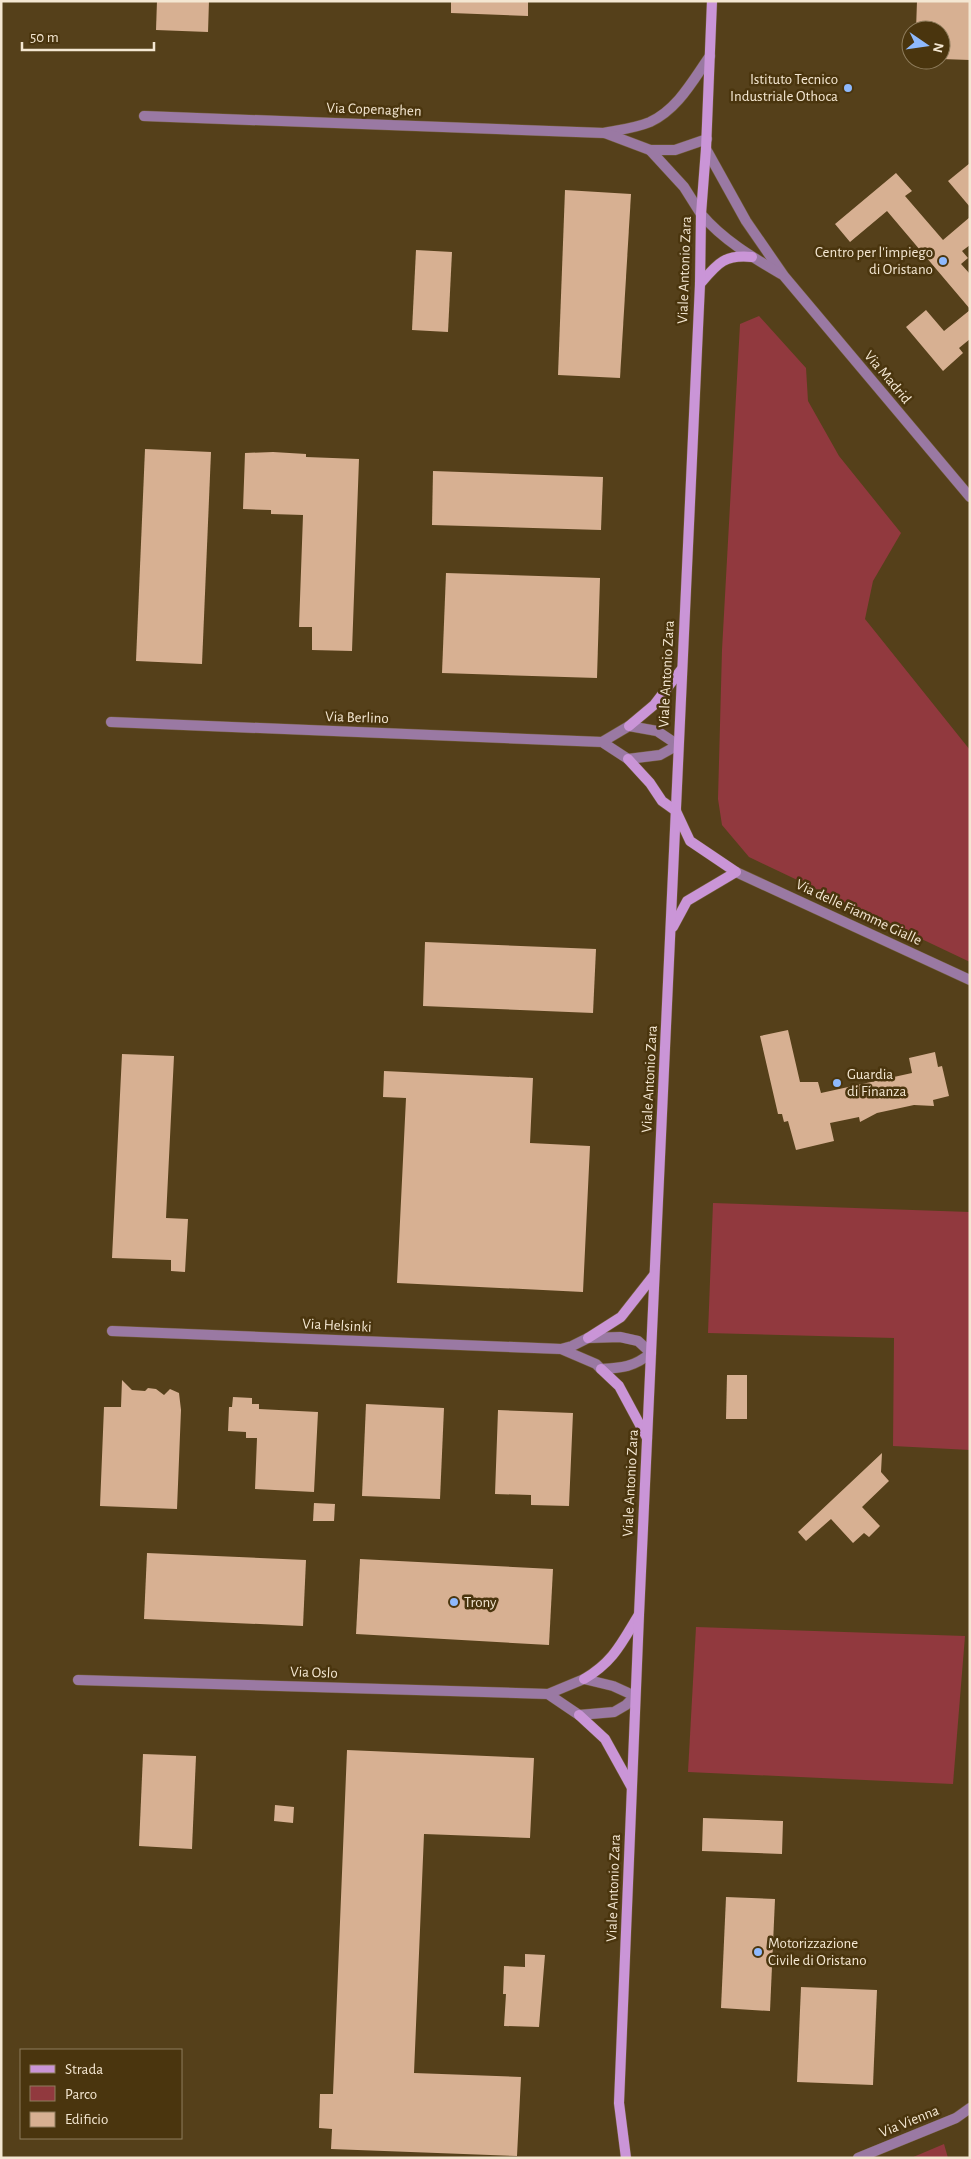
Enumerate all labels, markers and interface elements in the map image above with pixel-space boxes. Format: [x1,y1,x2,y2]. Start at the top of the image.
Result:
scale bar [22,20,155,52]
north arrow [901,20,951,70]
text: 50 m [30,30,59,45]
text: N [930,41,946,54]
place label: Istituto Tecnico Industriale Othoca [730,72,838,104]
marker: Istituto Tecnico Industriale Othoca [842,82,854,94]
street label: Via Copenaghen [326,100,422,119]
street label: Viale Antonio Zara [675,216,694,324]
place label: Centro per l'impiego di Oristano [815,245,933,277]
marker: Centro per l'impiego di Oristano [937,255,949,267]
street label: Via Madrid [861,348,914,407]
street label: Viale Antonio Zara [656,620,677,728]
street label: Via Berlino [325,709,389,726]
street label: Via delle Fiamme Gialle [794,877,924,948]
street label: Viale Antonio Zara [639,1025,660,1133]
place label: Guardia di Finanza [847,1067,906,1099]
marker: Guardia di Finanza [831,1077,843,1089]
street label: Via Helsinki [302,1316,372,1335]
street label: Viale Antonio Zara [620,1429,641,1537]
place label: Trony [464,1595,497,1610]
marker: Trony [448,1596,460,1608]
street label: Via Oslo [290,1664,338,1681]
street label: Viale Antonio Zara [604,1834,623,1942]
place label: Motorizzazione Civile di Oristano [768,1936,867,1968]
marker: Motorizzazione Civile di Oristano [752,1946,764,1958]
legend [20,2049,182,2139]
text: Strada [65,2062,103,2077]
text: Parco [65,2087,97,2102]
street label: Via Vienna [877,2103,941,2140]
text: Edificio [65,2112,108,2127]

